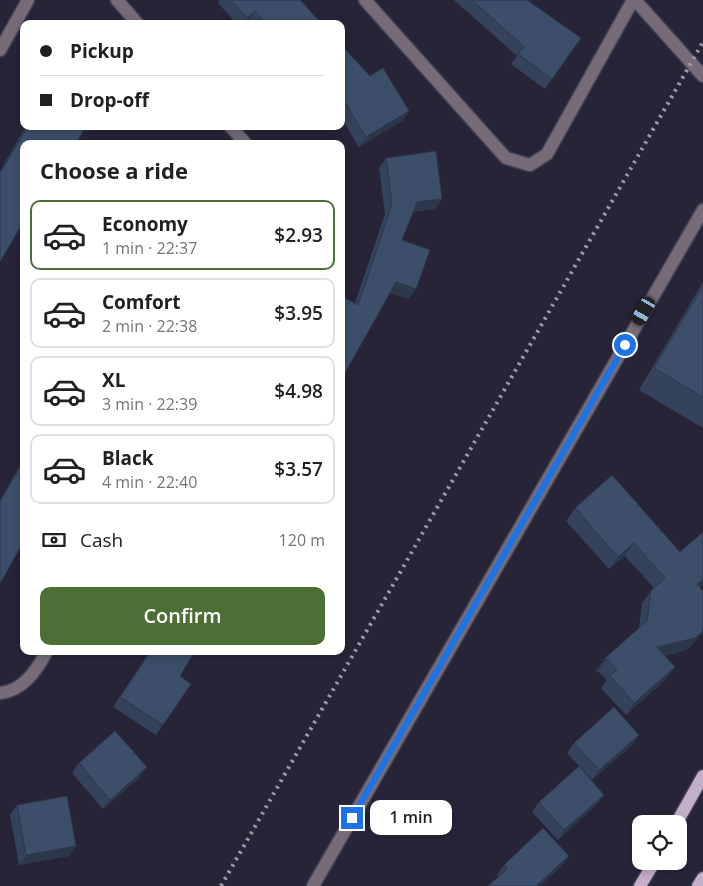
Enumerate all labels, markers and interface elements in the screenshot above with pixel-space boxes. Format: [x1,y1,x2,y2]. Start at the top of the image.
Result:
text: Pickup [70,38,134,64]
text: Drop-off [70,87,149,113]
text: Choose a ride [40,155,188,185]
text: Economy [102,211,188,237]
icon: car [42,213,87,258]
text: $2.93 [274,222,323,248]
text: 1 min · 22:37 [102,237,197,259]
text: Comfort [102,289,181,315]
icon: car [42,291,87,336]
car [630,294,657,328]
text: $3.95 [274,300,323,326]
text: 2 min · 22:38 [102,315,197,337]
route start [614,334,636,356]
text: XL [102,367,125,393]
icon: car [42,369,87,414]
text: $4.98 [274,378,323,404]
text: 3 min · 22:39 [102,393,197,415]
text: Black [102,445,154,471]
icon: car [42,447,87,492]
text: $3.57 [274,456,323,482]
text: 4 min · 22:40 [102,471,197,493]
icon: cash [40,526,68,554]
text: Cash [80,527,123,553]
text: 120 m [279,529,325,551]
button: Confirm [40,587,325,645]
callout: 1 min [370,800,452,836]
text: 1 min [389,806,433,828]
route end [341,807,363,829]
map controls [632,815,687,870]
button: locate [632,815,687,870]

